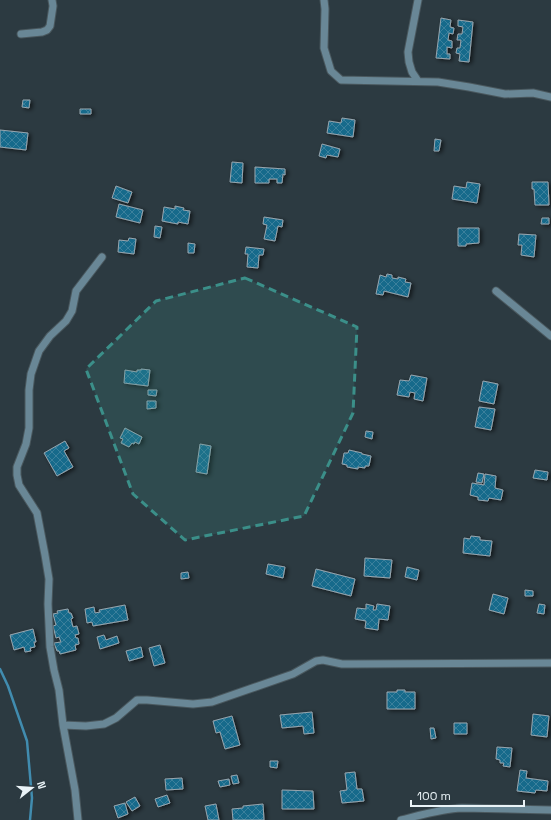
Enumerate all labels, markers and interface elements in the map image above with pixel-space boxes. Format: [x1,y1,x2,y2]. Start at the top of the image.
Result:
north arrow [12,768,52,808]
text: N [34,780,49,791]
scale bar [411,782,524,808]
text: 100 m [417,788,451,804]

